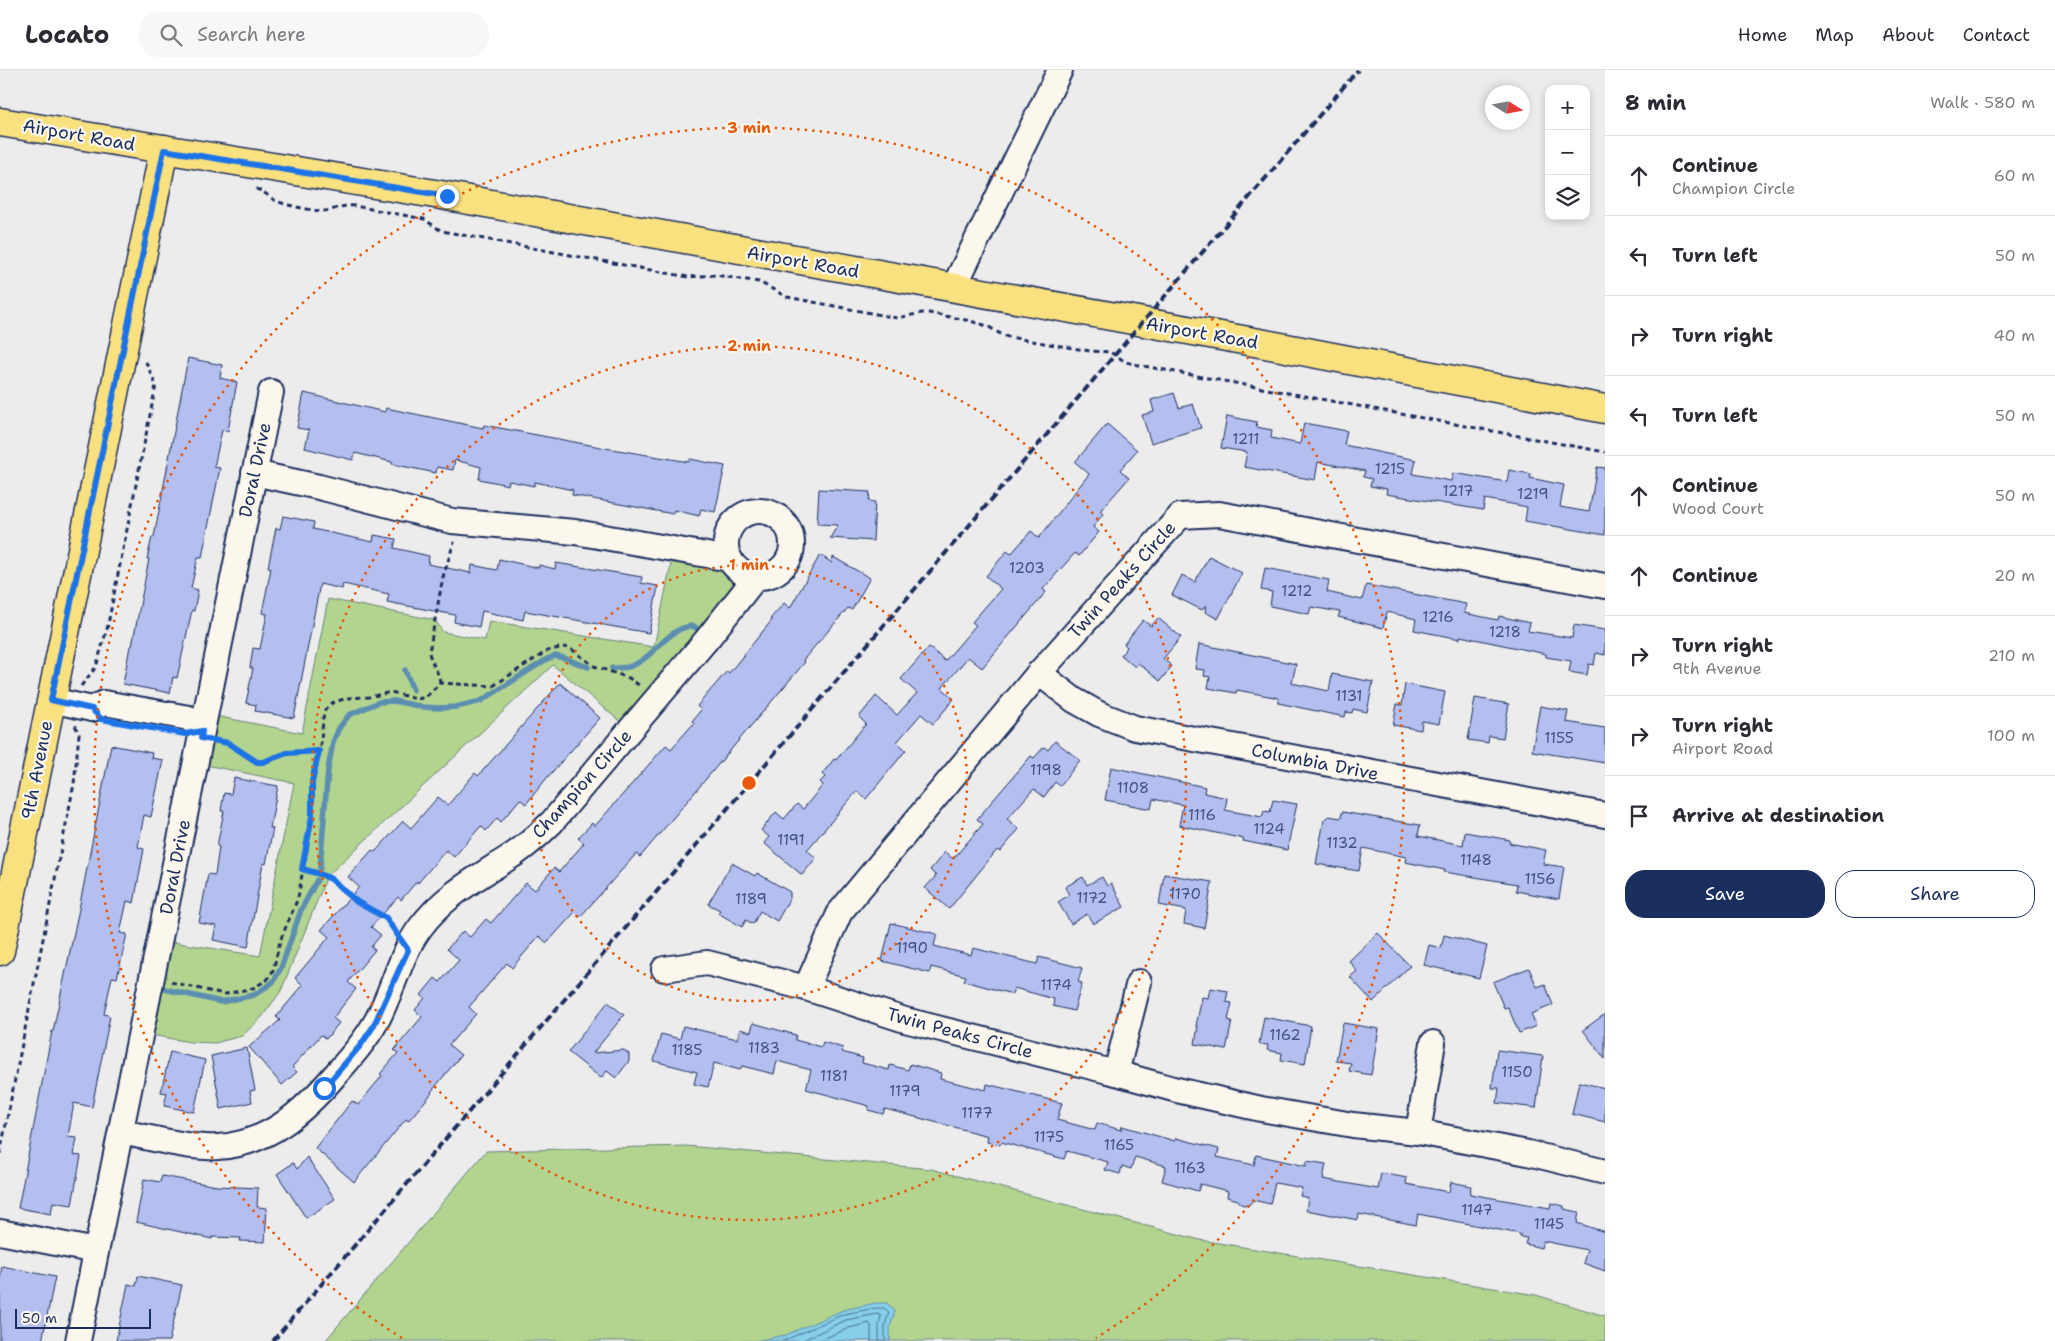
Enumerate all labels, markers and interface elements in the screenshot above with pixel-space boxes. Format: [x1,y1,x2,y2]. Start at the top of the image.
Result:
search box [139,12,489,57]
text: Locato [25,19,109,51]
icon: search [157,21,185,49]
text: Search here [197,22,306,47]
text: Home [1738,23,1787,47]
text: Map [1815,23,1854,47]
text: About [1882,23,1935,47]
text: Contact [1963,23,2030,47]
north arrow [1485,85,1530,130]
map controls [1545,85,1590,220]
button: + [1545,85,1590,130]
text: 8 min [1625,89,1686,117]
text: Walk · 580 m [1930,92,2035,113]
street label: Airport Road [21,113,137,157]
text: 3 min [727,118,771,138]
button: − [1545,130,1590,175]
text: Continue [1672,153,1758,178]
icon: ahead [1625,162,1653,190]
text: 60 m [1994,165,2035,186]
button: layers [1545,175,1590,220]
text: Champion Circle [1672,178,1795,199]
route end [436,185,459,208]
street label: Airport Road [745,240,861,284]
icon: left [1625,242,1653,270]
text: Turn left [1672,243,1758,268]
text: 50 m [1995,245,2035,266]
street label: Airport Road [1144,311,1260,355]
icon: right [1625,322,1653,350]
text: Turn right [1672,323,1773,348]
text: 40 m [1993,325,2035,346]
text: 2 min [727,336,771,356]
icon: left [1625,402,1653,430]
text: Turn left [1672,403,1758,428]
text: 50 m [1995,405,2035,426]
street label: Doral Drive [233,420,277,520]
house number: 1211 [1232,429,1260,449]
house number: 1215 [1375,459,1405,479]
text: Continue [1672,473,1758,498]
house number: 1217 [1442,481,1474,501]
icon: ahead [1625,482,1653,510]
house number: 1219 [1517,484,1549,504]
text: 50 m [1995,485,2035,506]
text: Wood Court [1672,498,1764,519]
street label: Twin Peaks Circle [1063,516,1181,644]
text: 1 min [729,555,769,575]
house number: 1203 [1009,558,1045,578]
icon: ahead [1625,562,1653,590]
text: Continue [1672,563,1758,588]
text: 20 m [1994,565,2035,586]
house number: 1212 [1281,581,1313,601]
house number: 1216 [1422,607,1454,627]
house number: 1218 [1489,622,1521,642]
text: Turn right [1672,633,1773,658]
icon: right [1625,642,1653,670]
text: 210 m [1988,645,2035,666]
text: 9th Avenue [1672,658,1762,679]
house number: 1131 [1335,686,1363,706]
text: Turn right [1672,713,1773,738]
street label: 9th Avenue [16,718,58,822]
icon: right [1625,722,1653,750]
street label: Champion Circle [527,724,637,844]
text: 100 m [1987,725,2035,746]
house number: 1155 [1544,728,1574,748]
street label: Columbia Drive [1249,738,1381,786]
text: Airport Road [1672,738,1773,759]
house number: 1198 [1030,760,1062,780]
centre of rings [740,774,758,792]
house number: 1108 [1117,778,1149,798]
icon: arrive [1625,802,1653,830]
text: Arrive at destination [1672,803,1884,828]
house number: 1116 [1188,805,1216,825]
street label: Doral Drive [154,817,196,917]
house number: 1124 [1253,819,1285,839]
house number: 1191 [777,830,805,850]
house number: 1132 [1326,833,1358,853]
house number: 1148 [1460,850,1492,870]
house number: 1156 [1524,869,1556,889]
button: Save [1625,870,1825,918]
button: Share [1835,870,2035,918]
house number: 1170 [1169,884,1201,904]
house number: 1172 [1076,888,1108,908]
house number: 1189 [735,889,767,909]
house number: 1190 [896,938,928,958]
house number: 1174 [1040,975,1072,995]
street label: Twin Peaks Circle [884,1002,1036,1064]
house number: 1162 [1269,1025,1301,1045]
house number: 1183 [748,1038,780,1058]
house number: 1185 [671,1040,703,1060]
house number: 1150 [1501,1062,1533,1082]
house number: 1181 [820,1066,848,1086]
route start [313,1077,336,1100]
house number: 1179 [889,1081,921,1101]
house number: 1177 [961,1103,993,1123]
house number: 1175 [1034,1127,1064,1147]
house number: 1165 [1104,1135,1134,1155]
house number: 1163 [1174,1158,1206,1178]
house number: 1147 [1461,1200,1493,1220]
house number: 1145 [1534,1214,1564,1234]
scale bar [15,1306,151,1329]
text: 50 m [22,1309,57,1327]

